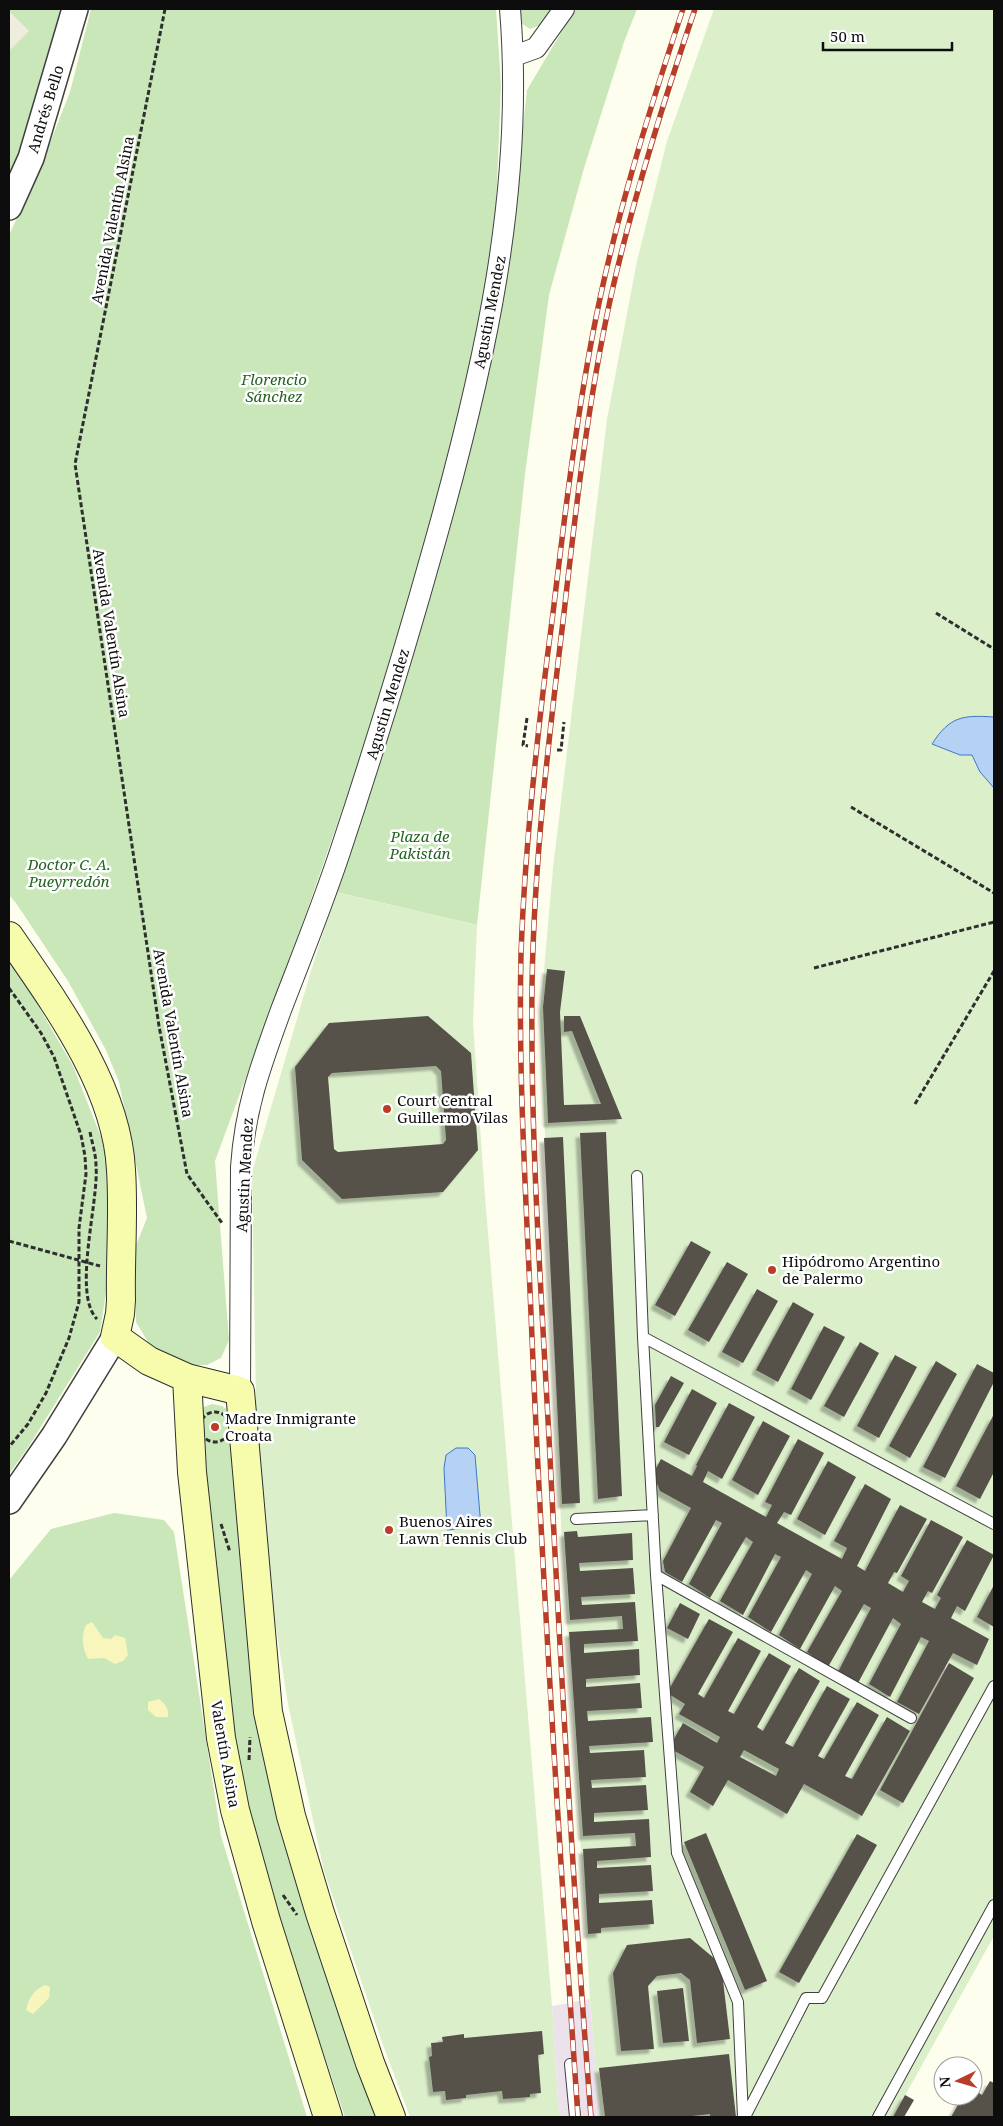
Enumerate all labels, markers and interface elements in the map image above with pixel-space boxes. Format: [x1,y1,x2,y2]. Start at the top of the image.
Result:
scale bar [823,20,952,52]
text: 50 m [830,26,865,46]
street label: Andrés Bello [22,63,68,155]
street label: Avenida Valentín Alsina [86,134,138,306]
street label: Agustin Mendez [468,254,510,370]
park label: Florencio Sánchez [240,369,307,406]
street label: Avenida Valentín Alsina [89,547,135,719]
street label: Agustin Mendez [361,646,413,762]
park label: Plaza de Pakistán [388,826,451,863]
park label: Doctor C. A. Pueyrredón [26,854,111,891]
street label: Avenida Valentín Alsina [149,947,199,1119]
place label: Court Central Guillermo Vilas [397,1090,508,1127]
marker: Court Central Guillermo Vilas [381,1103,393,1115]
street label: Agustin Mendez [231,1117,257,1233]
place label: Hipódromo Argentino de Palermo [782,1251,940,1288]
marker: Hipódromo Argentino de Palermo [766,1264,778,1276]
place label: Madre Inmigrante Croata [225,1408,356,1445]
marker: Madre Inmigrante Croata [209,1421,221,1433]
place label: Buenos Aires Lawn Tennis Club [399,1511,527,1548]
marker: Buenos Aires Lawn Tennis Club [383,1524,395,1536]
street label: Valentín Alsina [207,1699,245,1809]
north arrow [933,2056,983,2106]
text: N [935,2076,954,2089]

